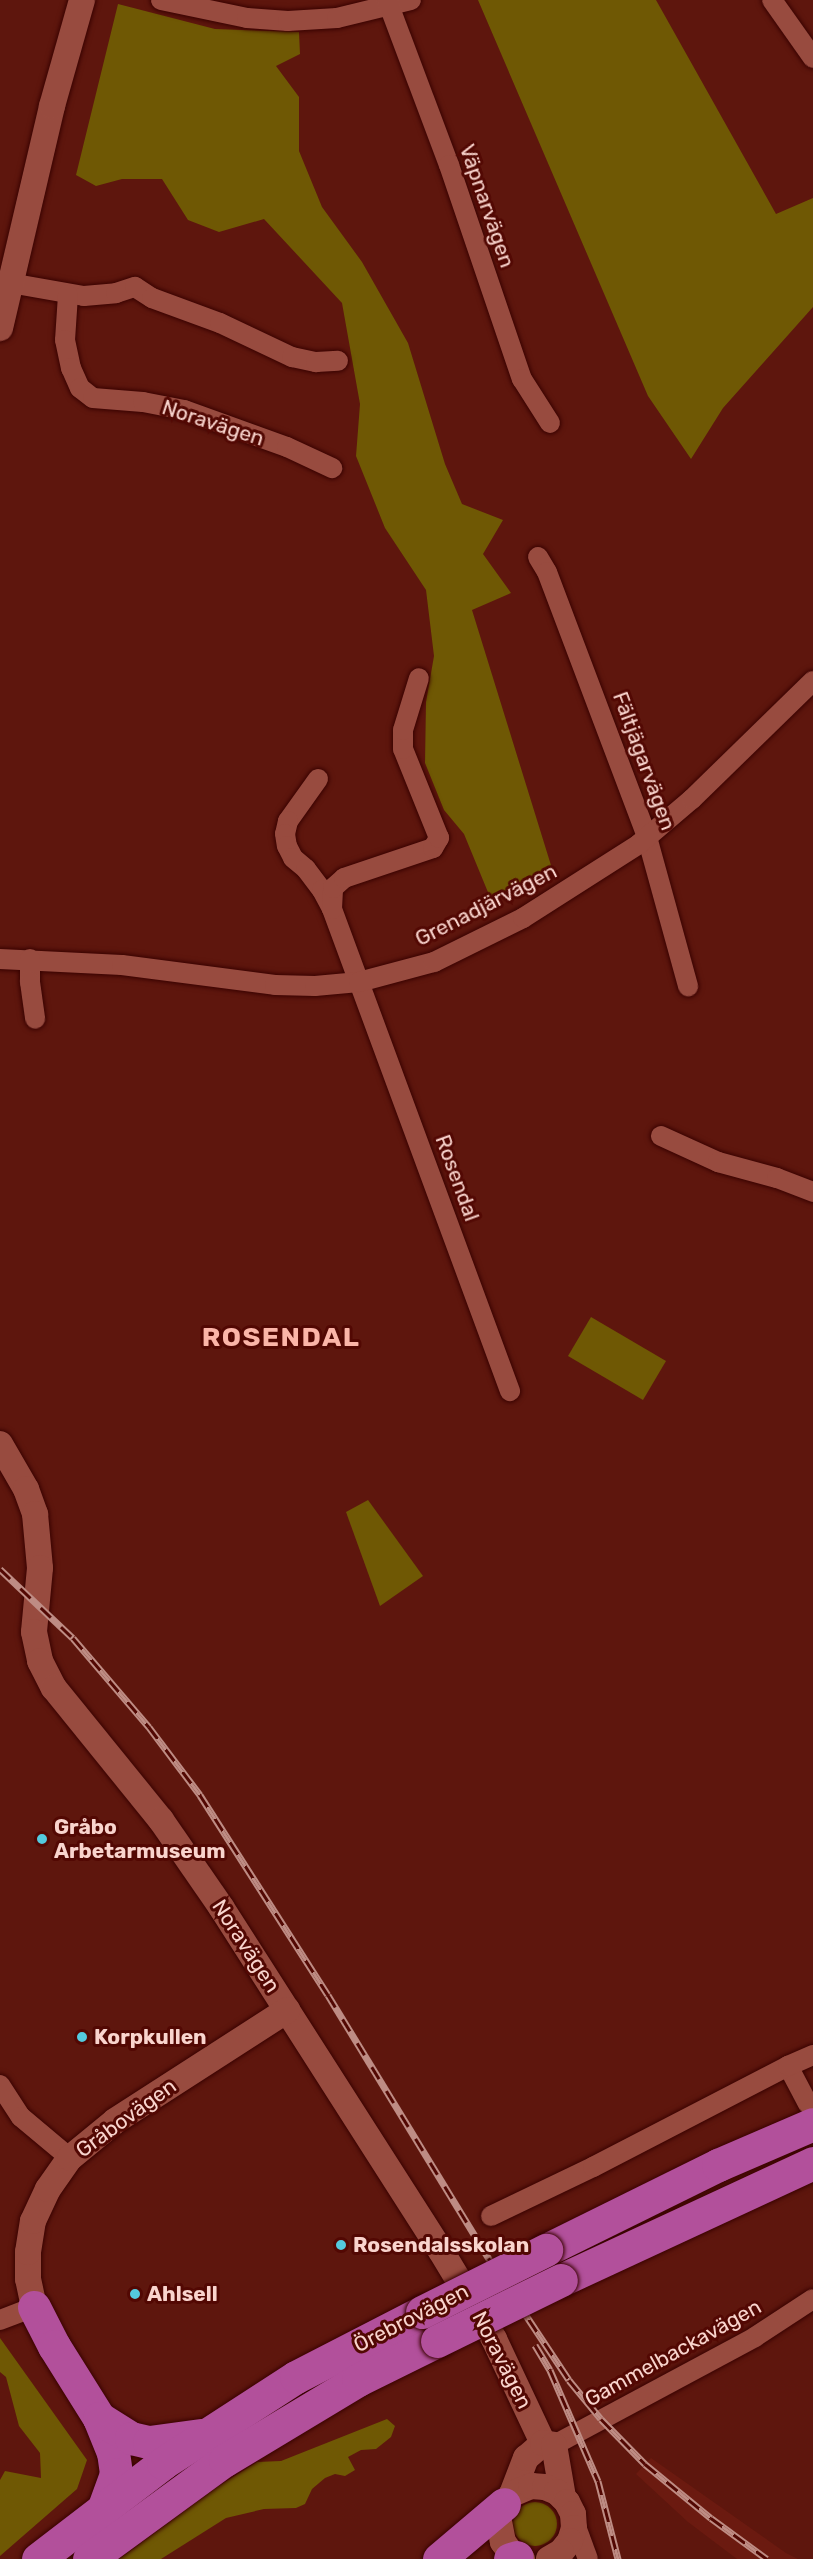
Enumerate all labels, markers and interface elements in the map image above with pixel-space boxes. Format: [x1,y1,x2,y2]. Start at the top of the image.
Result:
street label: Väpnarvägen [454,141,520,271]
street label: Noravägen [159,395,267,451]
street label: Fältjägarvägen [607,688,681,834]
street label: Grenadjärvägen [411,859,561,951]
street label: Rosendal [430,1131,484,1225]
district label: ROSENDAL [202,1322,360,1354]
place label: Gråbo Arbetarmuseum [54,1814,225,1864]
marker: Gråbo Arbetarmuseum [35,1832,49,1846]
street label: Noravägen [207,1895,285,1997]
place label: Korpkullen [94,2024,207,2050]
marker: Korpkullen [75,2030,89,2044]
street label: Gråbovägen [71,2073,181,2163]
place label: Rosendalsskolan [353,2232,529,2258]
marker: Rosendalsskolan [334,2238,348,2252]
street label: Örebrovägen [349,2278,473,2358]
place label: Ahlsell [147,2281,218,2307]
marker: Ahlsell [128,2287,142,2301]
street label: Gammelbackavägen [580,2294,766,2412]
street label: Noravägen [467,2307,537,2413]

